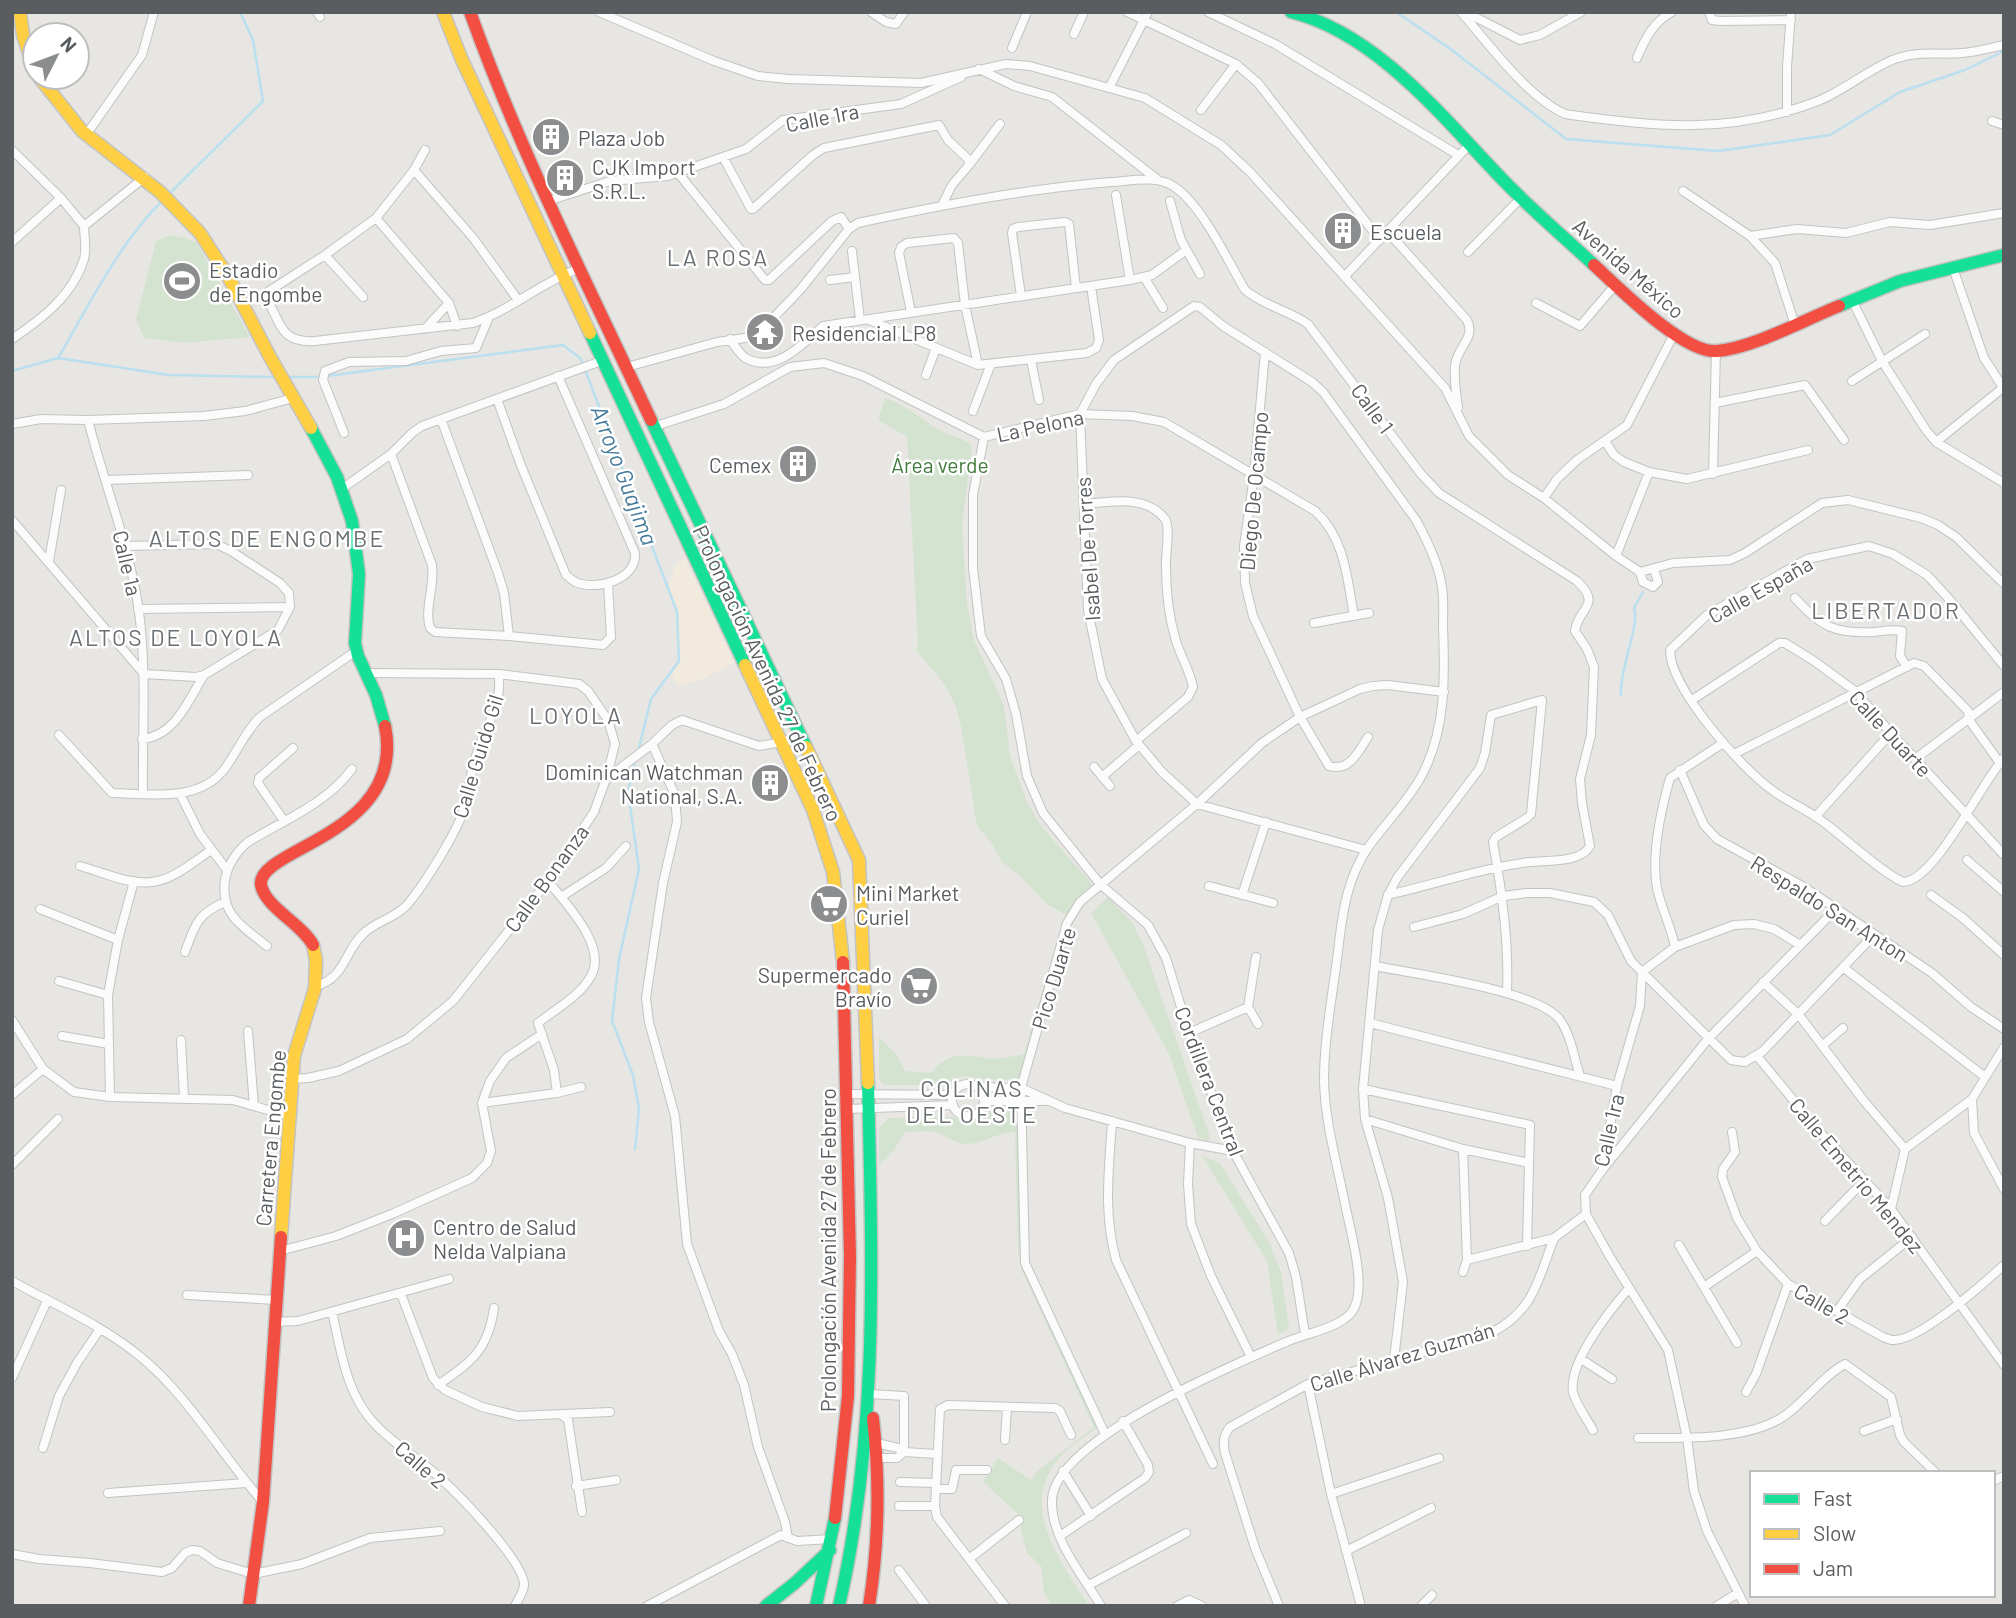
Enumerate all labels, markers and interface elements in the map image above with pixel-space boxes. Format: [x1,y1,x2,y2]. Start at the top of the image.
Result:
north arrow [21,21,91,91]
text: N [56,32,82,57]
street label: Calle 1ra [783,98,861,136]
building icon: Plaza Job [530,116,572,158]
place label: Plaza Job [578,125,665,150]
place label: CJK Import S.R.L. [592,154,696,203]
building icon: CJK Import S.R.L. [544,157,586,199]
building icon: Escuela [1322,210,1364,252]
street label: Avenida México [1568,213,1690,323]
place label: Escuela [1370,219,1442,244]
district label: LA ROSA [667,243,769,271]
place label: Estadio de Engombe [209,257,322,306]
sports icon: Estadio de Engombe [161,260,203,302]
temple icon: Residencial LP8 [744,311,786,353]
place label: Residencial LP8 [792,320,936,345]
street label: Calle 1 [1347,378,1399,438]
water label: Arroyo Guajima [586,401,664,549]
street label: La Pelona [994,404,1086,446]
street label: Diego De Ocampo [1234,410,1272,572]
building icon: Cemex [777,443,819,485]
place label: Cemex [709,452,771,477]
park label: Área verde [891,452,989,477]
street label: Isabel De Torres [1069,476,1105,622]
street label: Prolongación Avenida 27 de Febrero [688,521,848,825]
district label: ALTOS DE ENGOMBE [149,524,385,552]
street label: Calle 1a [108,528,148,598]
street label: Calle España [1703,550,1817,628]
district label: LIBERTADOR [1811,596,1961,624]
district label: ALTOS DE LOYOLA [69,623,283,651]
street label: Calle Duarte [1845,684,1937,782]
street label: Calle Guido Gil [446,691,508,821]
district label: LOYOLA [529,701,623,729]
place label: Dominican Watchman National, S.A. [545,759,743,808]
building icon: Dominican Watchman National, S.A. [749,762,791,804]
street label: Calle Bonanza [499,820,593,936]
street label: Respaldo San Anton [1747,849,1913,967]
place label: Mini Market Curiel [856,880,959,929]
supermarket icon: Mini Market Curiel [808,883,850,925]
street label: Pico Duarte [1026,924,1080,1032]
place label: Supermercado Bravío [758,962,892,1011]
supermarket icon: Supermercado Bravío [898,965,940,1007]
street label: Cordillera Central [1170,1003,1250,1159]
street label: Carretera Engombe [250,1049,290,1227]
district label: COLINAS DEL OESTE [906,1074,1038,1128]
street label: Prolongación Avenida 27 de Febrero [815,1088,840,1412]
street label: Calle 1ra [1587,1091,1629,1169]
street label: Calle Emetrio Mendez [1785,1092,1929,1258]
place label: Centro de Salud Nelda Valpiana [433,1214,576,1263]
hospital icon: Centro de Salud Nelda Valpiana [385,1217,427,1259]
street label: Calle 2 [1790,1277,1854,1329]
street label: Calle Álvarez Guzmán [1307,1316,1497,1396]
street label: Calle 2 [390,1435,452,1493]
legend [1750,1471,1995,1597]
text: Fast [1813,1485,1853,1510]
text: Slow [1813,1520,1856,1545]
text: Jam [1813,1555,1853,1580]

